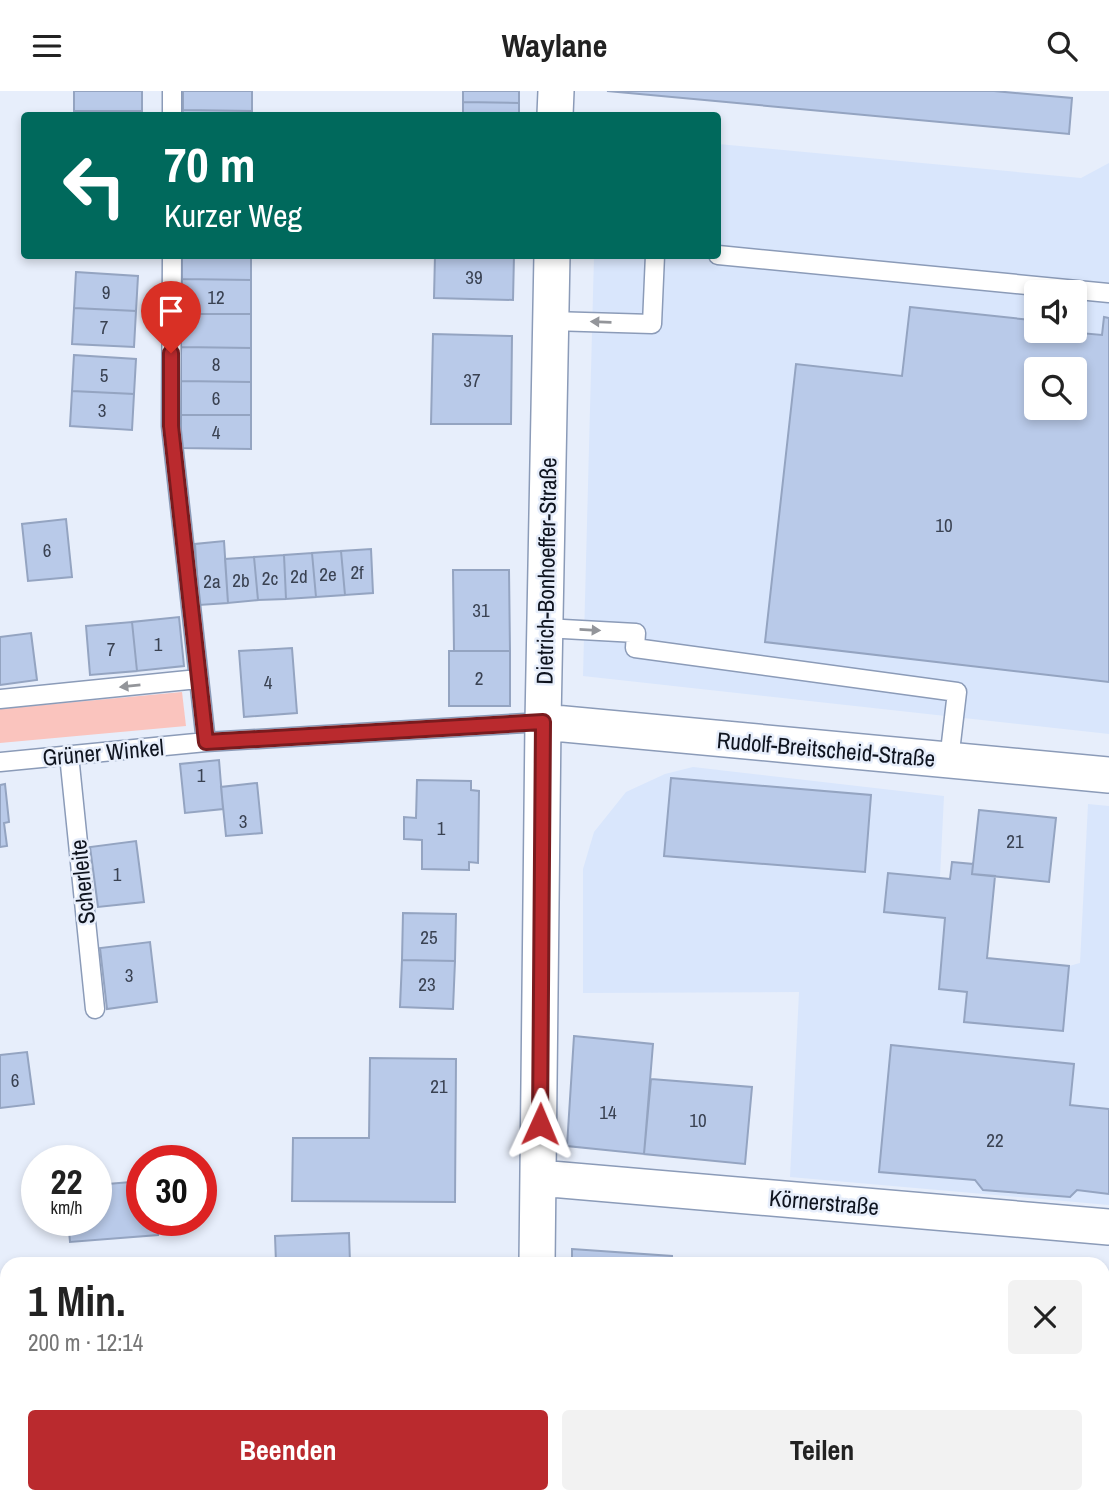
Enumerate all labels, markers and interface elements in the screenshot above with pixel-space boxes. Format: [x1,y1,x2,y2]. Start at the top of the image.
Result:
text: Waylane [502,24,607,67]
icon: menu [28,27,66,65]
icon: search [1043,27,1081,65]
text: 70 m [164,131,256,197]
icon: left [49,140,140,231]
text: Kurzer Weg [164,194,302,237]
house number: 39 [465,264,483,290]
house number: 9 [102,279,110,305]
map controls [1024,280,1087,420]
button: sound [1024,280,1087,343]
pin [141,281,201,353]
house number: 12 [207,284,225,310]
icon: arrive [152,292,190,330]
house number: 7 [100,314,109,340]
one-way arrow [590,317,612,328]
house number: 8 [212,351,220,377]
button: search [1024,357,1087,420]
house number: 5 [100,362,109,388]
house number: 37 [463,367,481,393]
house number: 6 [212,385,220,411]
house number: 3 [98,397,106,423]
house number: 4 [212,419,221,445]
street label: Dietrich-Bonhoeffer-Straße [529,457,563,685]
house number: 10 [935,512,953,538]
house number: 6 [43,537,51,563]
house number: 2f [351,559,364,585]
house number: 2e [319,561,337,587]
house number: 2d [290,563,308,589]
house number: 2c [262,565,278,591]
house number: 2b [232,567,250,593]
house number: 2a [203,568,221,594]
house number: 31 [472,597,490,623]
one-way arrow [580,625,602,636]
house number: 1 [154,631,163,657]
house number: 7 [107,636,116,662]
house number: 2 [475,665,483,691]
house number: 4 [264,669,273,695]
one-way arrow [119,681,141,692]
street label: Rudolf-Breitscheid-Straße [716,724,936,774]
street label: Grüner Winkel [41,731,165,773]
house number: 1 [197,762,206,788]
house number: 3 [239,808,247,834]
house number: 1 [437,815,446,841]
house number: 21 [1006,828,1024,854]
street label: Scherleite [62,838,102,926]
house number: 1 [113,861,122,887]
house number: 25 [420,924,438,950]
house number: 3 [125,962,133,988]
house number: 23 [418,971,436,997]
house number: 6 [11,1067,19,1093]
house number: 21 [430,1073,448,1099]
position arrow [503,1087,577,1161]
house number: 14 [599,1099,617,1125]
house number: 10 [689,1107,707,1133]
house number: 22 [986,1127,1004,1153]
speed limit sign: 30 [126,1145,217,1236]
text: 22 [51,1158,82,1205]
street label: Körnerstraße [768,1182,880,1222]
text: km/h [51,1195,83,1220]
text: 1 Min. [28,1273,126,1329]
button: close [1008,1280,1082,1354]
text: 200 m · 12:14 [28,1327,143,1358]
button: Beenden [28,1410,548,1490]
button: Teilen [562,1410,1082,1490]

